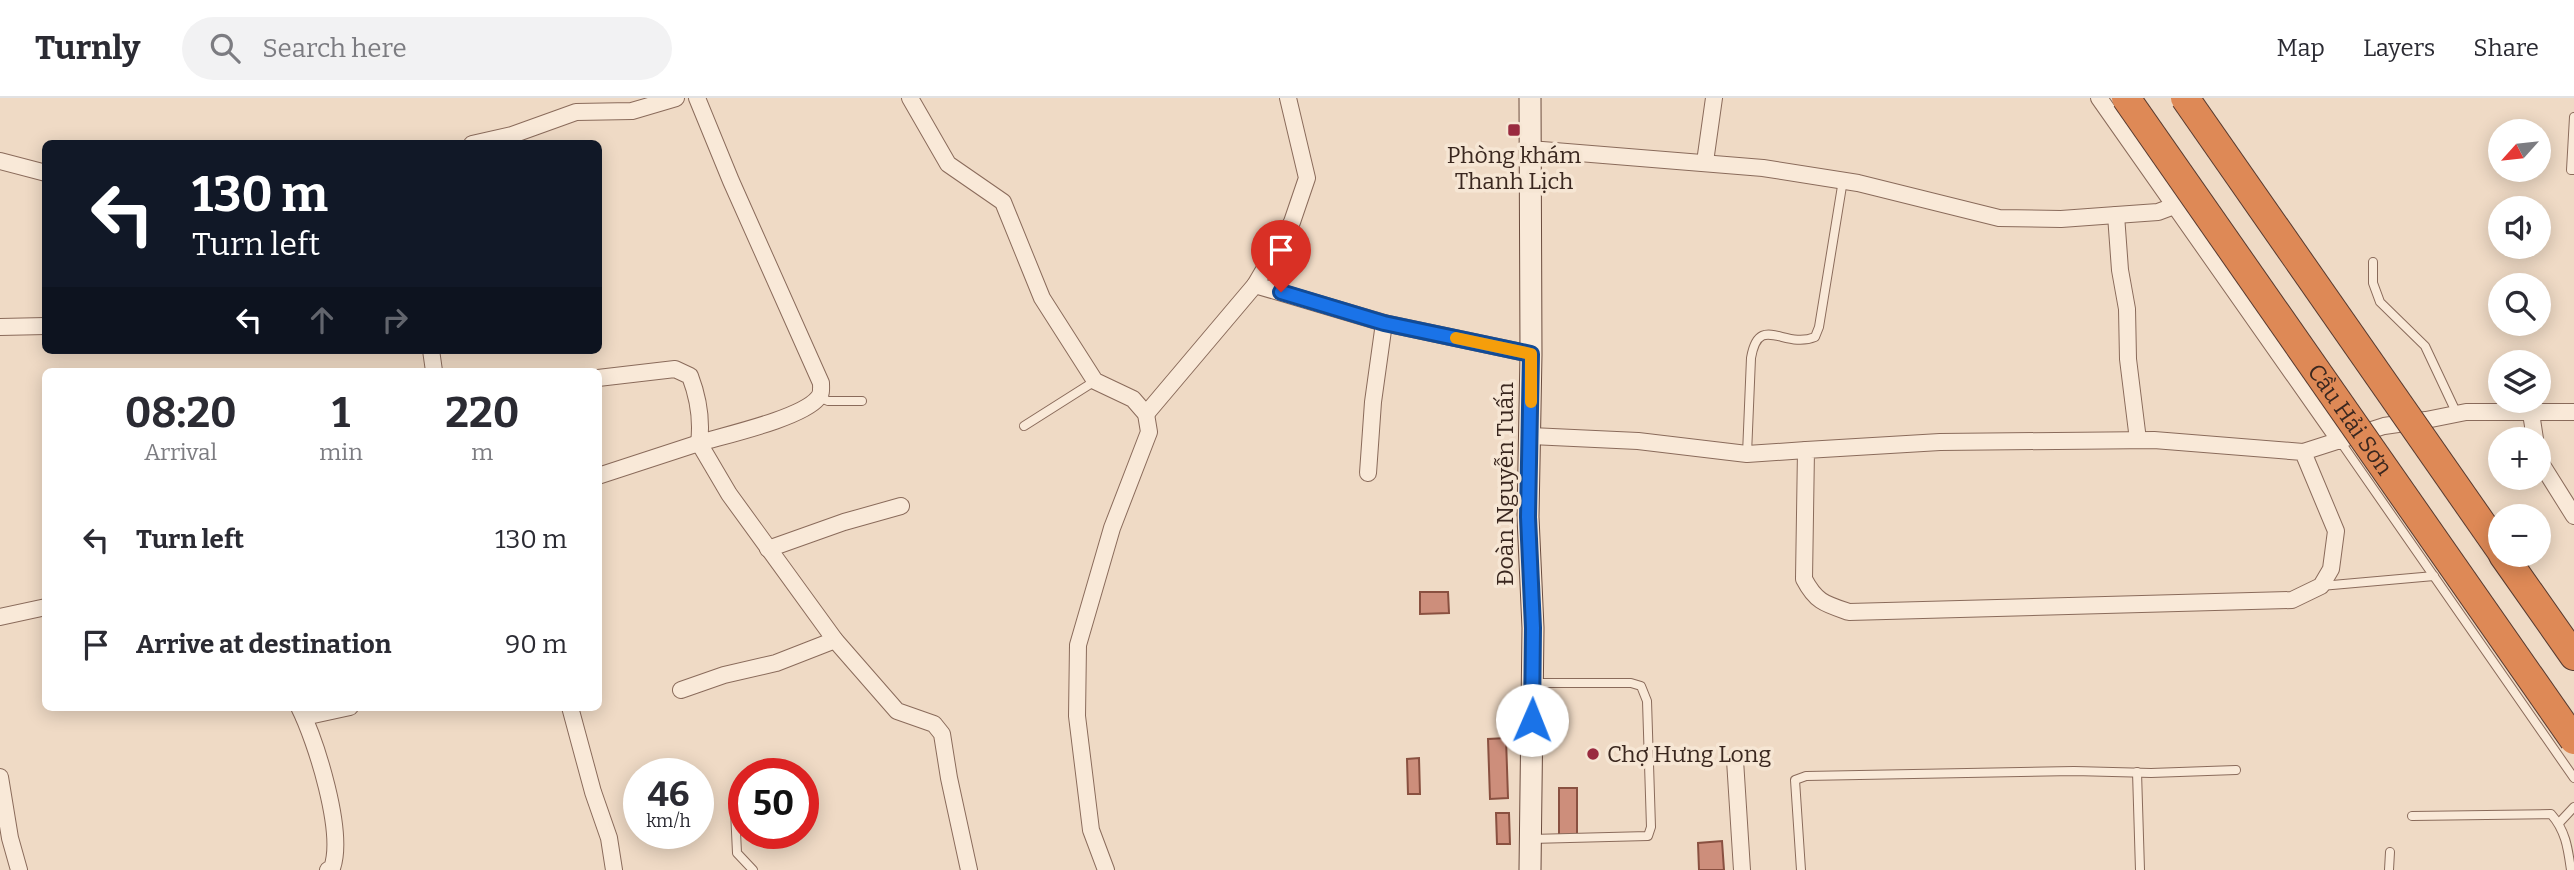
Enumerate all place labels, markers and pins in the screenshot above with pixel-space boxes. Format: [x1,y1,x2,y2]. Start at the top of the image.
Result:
marker: Phòng khám Thanh Lịch [1506,122,1522,138]
place label: Phòng khám Thanh Lịch [1447,141,1581,195]
pin [1251,220,1311,292]
place label: Chợ Hưng Long [1607,740,1771,768]
marker: Chợ Hưng Long [1585,746,1601,762]

